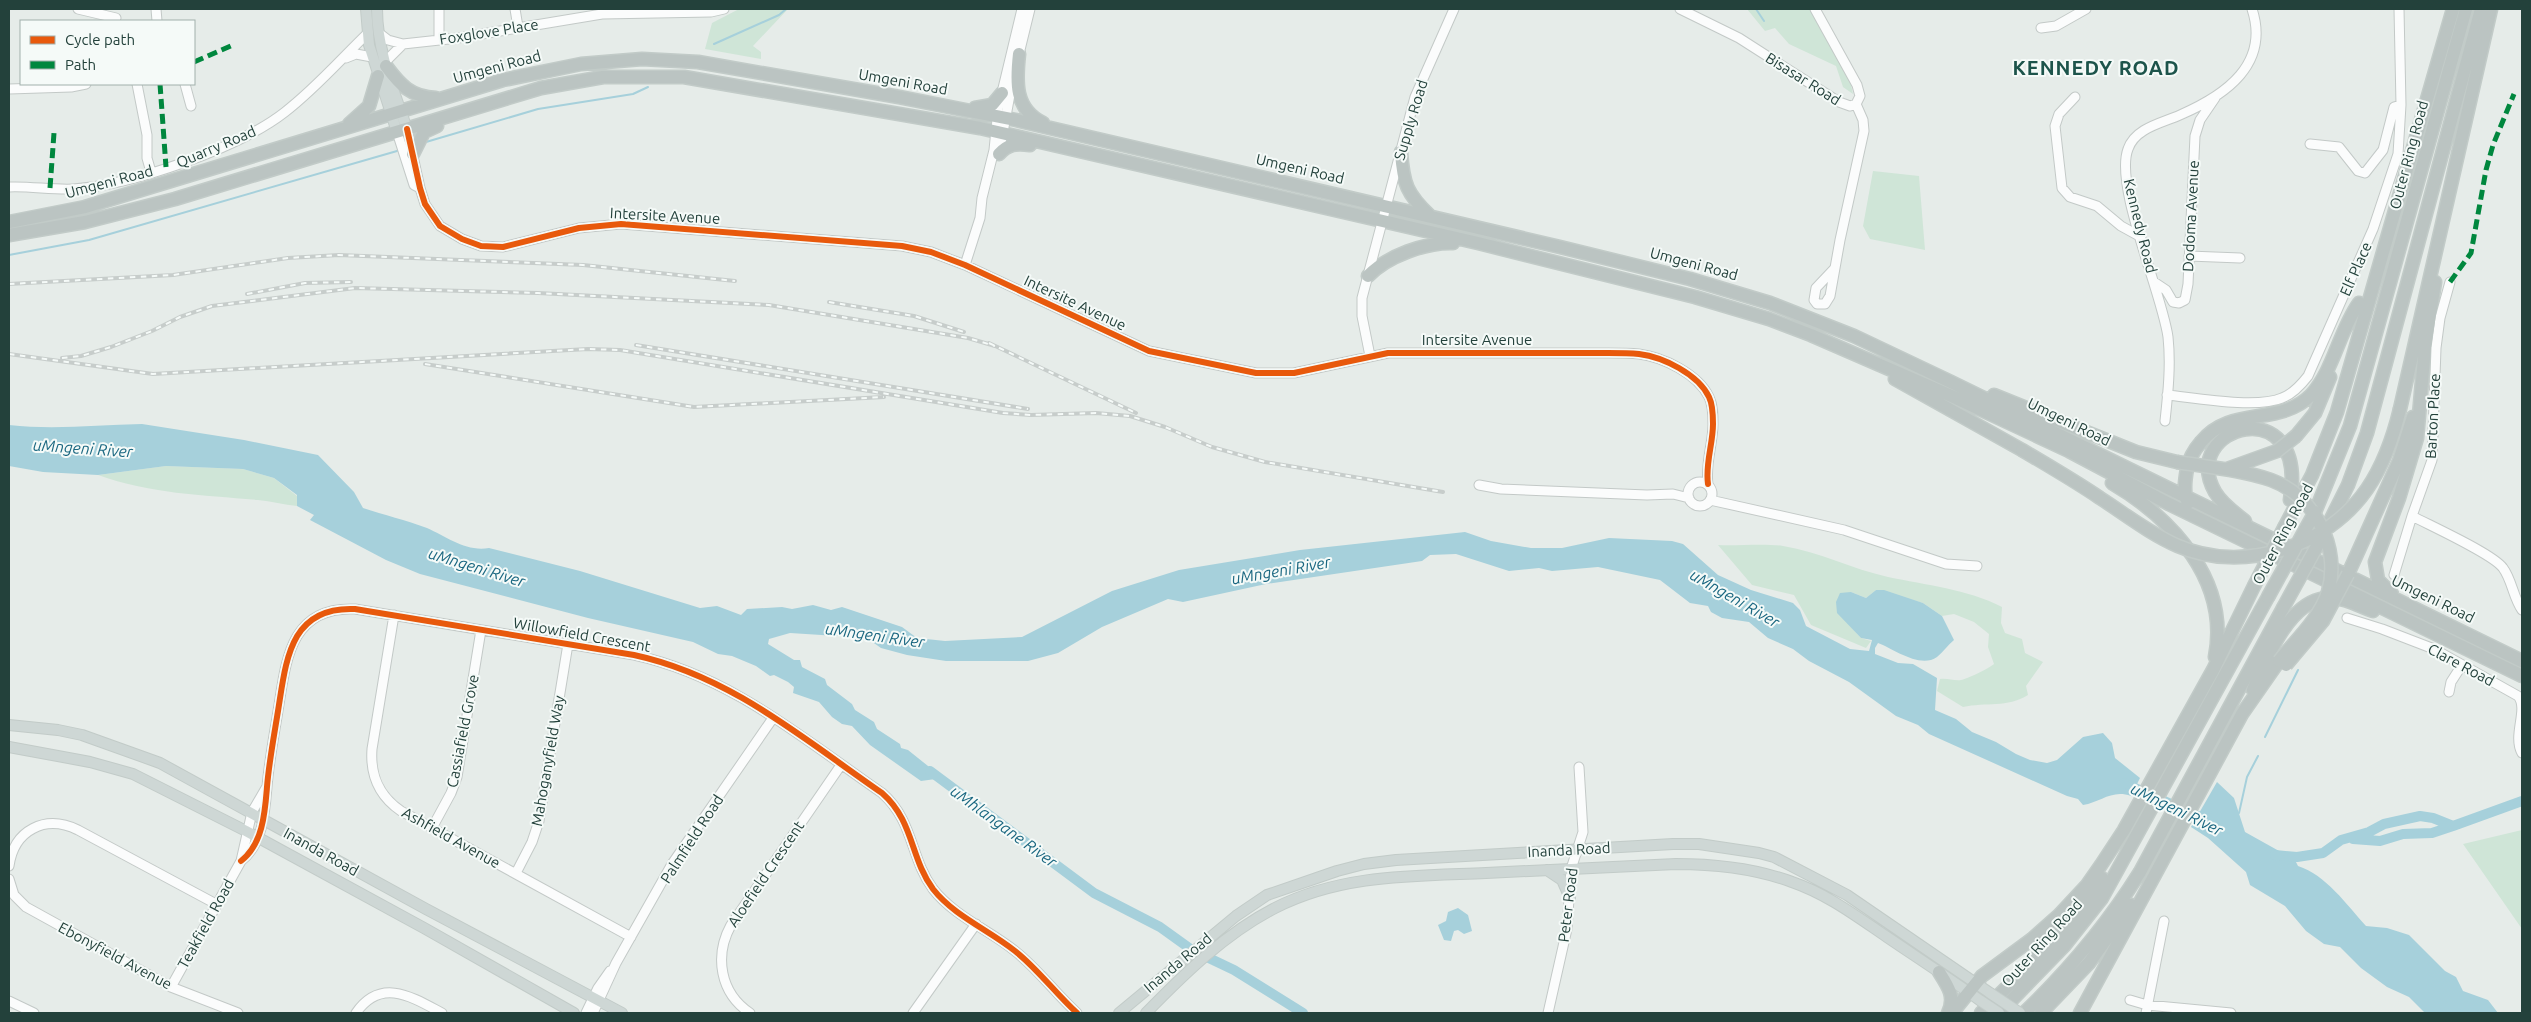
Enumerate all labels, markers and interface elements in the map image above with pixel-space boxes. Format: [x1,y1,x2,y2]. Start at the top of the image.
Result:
street label: Foxglove Place [438,15,540,48]
legend [20,20,195,85]
text: Cycle path [65,31,135,48]
street label: Umgeni Road [451,47,543,86]
street label: Bisasar Road [1763,49,1844,108]
text: Path [65,56,96,73]
district label: KENNEDY ROAD [2012,56,2180,79]
street label: Umgeni Road [857,65,949,98]
street label: Supply Road [1390,78,1431,162]
street label: Outer Ring Road [2386,99,2431,211]
street label: Quarry Road [173,122,258,171]
street label: Umgeni Road [1254,150,1346,187]
street label: Dodoma Avenue [2179,160,2202,272]
street label: Umgeni Road [63,162,155,201]
street label: Kennedy Road [2121,177,2160,275]
street label: Intersite Avenue [609,204,721,227]
street label: Elf Place [2336,239,2375,298]
street label: Umgeni Road [1648,244,1740,283]
street label: Intersite Avenue [1022,271,1129,334]
street label: Intersite Avenue [1422,331,1532,348]
street label: Barton Place [2422,373,2443,459]
street label: Umgeni Road [2025,394,2114,449]
water label: uMngeni River [32,436,134,461]
street label: Outer Ring Road [2249,480,2316,587]
water label: uMngeni River [427,544,528,590]
water label: uMngeni River [1230,552,1333,588]
water label: uMngeni River [1687,565,1784,631]
street label: Umgeni Road [2389,571,2478,626]
street label: Willowfield Crescent [512,614,652,655]
water label: uMngeni River [824,619,927,651]
street label: Clare Road [2425,640,2497,689]
street label: Cassiafield Grove [443,673,482,789]
street label: Mahoganyfield Way [528,694,567,828]
water label: uMngeni River [2128,779,2227,839]
water label: uMhlangane River [948,782,1061,871]
street label: Palmfield Road [657,791,726,886]
street label: Ashfield Avenue [399,804,503,872]
street label: Aloefield Crescent [724,818,807,930]
street label: Inanda Road [281,824,362,879]
street label: Inanda Road [1527,839,1611,860]
street label: Peter Road [1555,867,1580,943]
street label: Teakfield Road [174,876,237,971]
street label: Outer Ring Road [1998,895,2085,990]
street label: Ebonyfield Avenue [56,918,175,993]
street label: Inanda Road [1140,929,1215,996]

